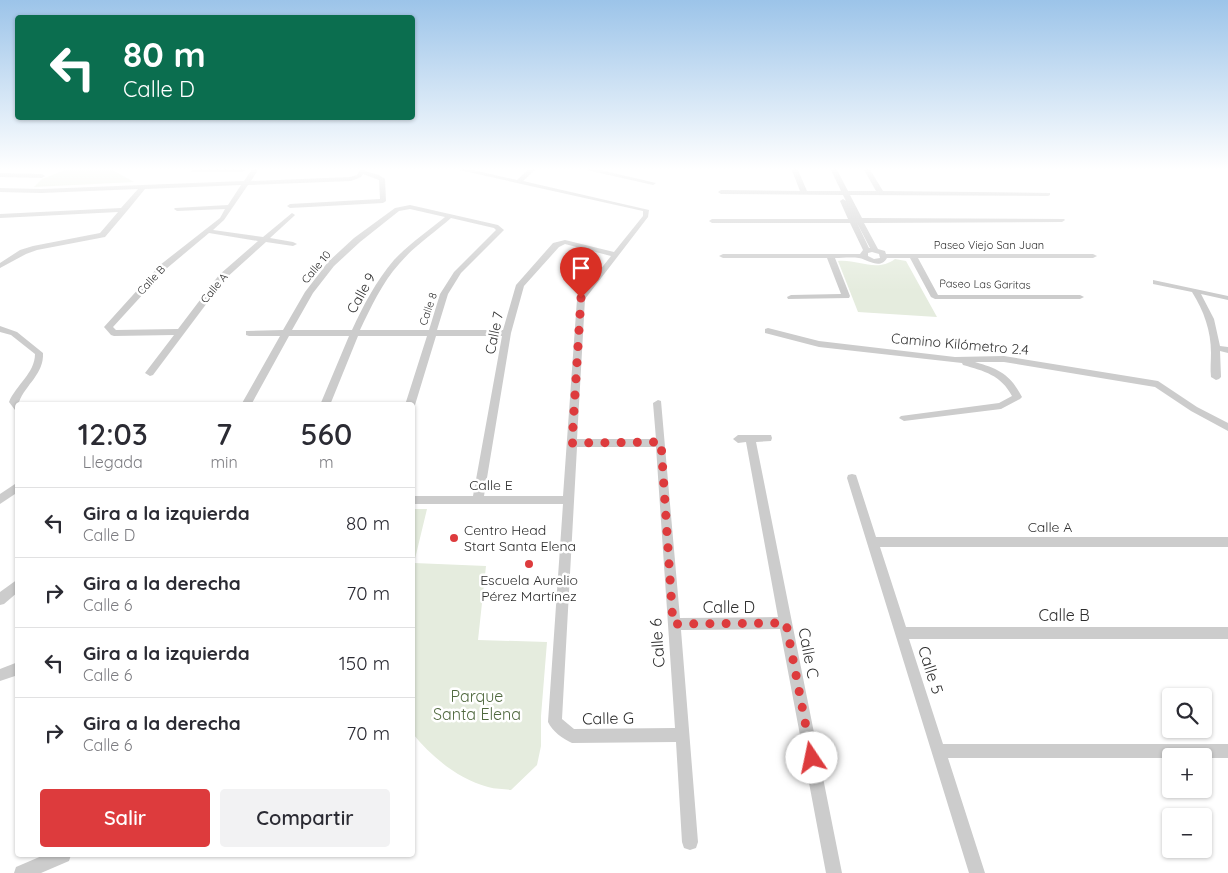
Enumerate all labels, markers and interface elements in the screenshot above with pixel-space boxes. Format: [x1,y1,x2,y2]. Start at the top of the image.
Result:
text: 80 m [123,32,206,76]
icon: left [40,35,105,100]
text: Calle D [123,75,195,103]
street label: Paseo Viejo San Juan [934,238,1044,252]
pin [560,247,602,298]
street label: Calle 10 [298,248,334,286]
icon: arrive [567,254,595,282]
street label: Calle B [134,262,168,298]
street label: Calle 9 [343,269,379,316]
street label: Calle A [197,270,231,306]
street label: Paseo Las Garitas [939,276,1031,292]
street label: Calle 8 [416,291,440,327]
street label: Calle 7 [481,310,507,356]
street label: Camino Kilómetro 2.4 [891,329,1029,359]
text: 12:03 [78,415,148,453]
text: 7 [216,415,232,453]
text: 560 [301,415,352,453]
text: Llegada [83,452,143,472]
text: min [211,452,238,472]
text: m [319,452,334,472]
street label: Calle E [469,476,513,494]
text: Gira a la izquierda [83,501,250,525]
icon: left [40,509,68,537]
text: 80 m [346,511,390,535]
street label: Calle A [1028,518,1072,536]
place label: Centro Head Start Santa Elena [464,521,576,555]
text: Calle D [83,525,135,545]
marker: Centro Head Start Santa Elena [448,532,460,544]
marker: Escuela Aurelio Pérez Martínez [523,558,535,570]
text: Gira a la derecha [83,571,241,595]
place label: Escuela Aurelio Pérez Martínez [480,571,578,605]
icon: right [40,579,68,607]
text: 70 m [346,581,390,605]
text: Calle 6 [83,595,132,615]
street label: Calle D [703,597,755,617]
street label: Calle B [1038,605,1090,625]
street label: Calle 6 [645,617,669,668]
street label: Calle C [794,626,824,680]
text: Gira a la izquierda [83,641,250,665]
street label: Calle 5 [914,643,948,697]
icon: left [40,649,68,677]
text: 150 m [339,651,390,675]
text: Calle 6 [83,665,132,685]
park label: Parque Santa Elena [433,686,521,724]
map controls [1162,688,1212,858]
button: search [1162,688,1212,738]
street label: Calle G [582,708,634,728]
text: Gira a la derecha [83,711,241,735]
icon: right [40,719,68,747]
text: 70 m [346,721,390,745]
position arrow [785,731,837,783]
text: Calle 6 [83,735,132,755]
button: + [1162,748,1212,798]
button: Salir [40,789,210,847]
button: Compartir [220,789,390,847]
button: − [1162,808,1212,858]

